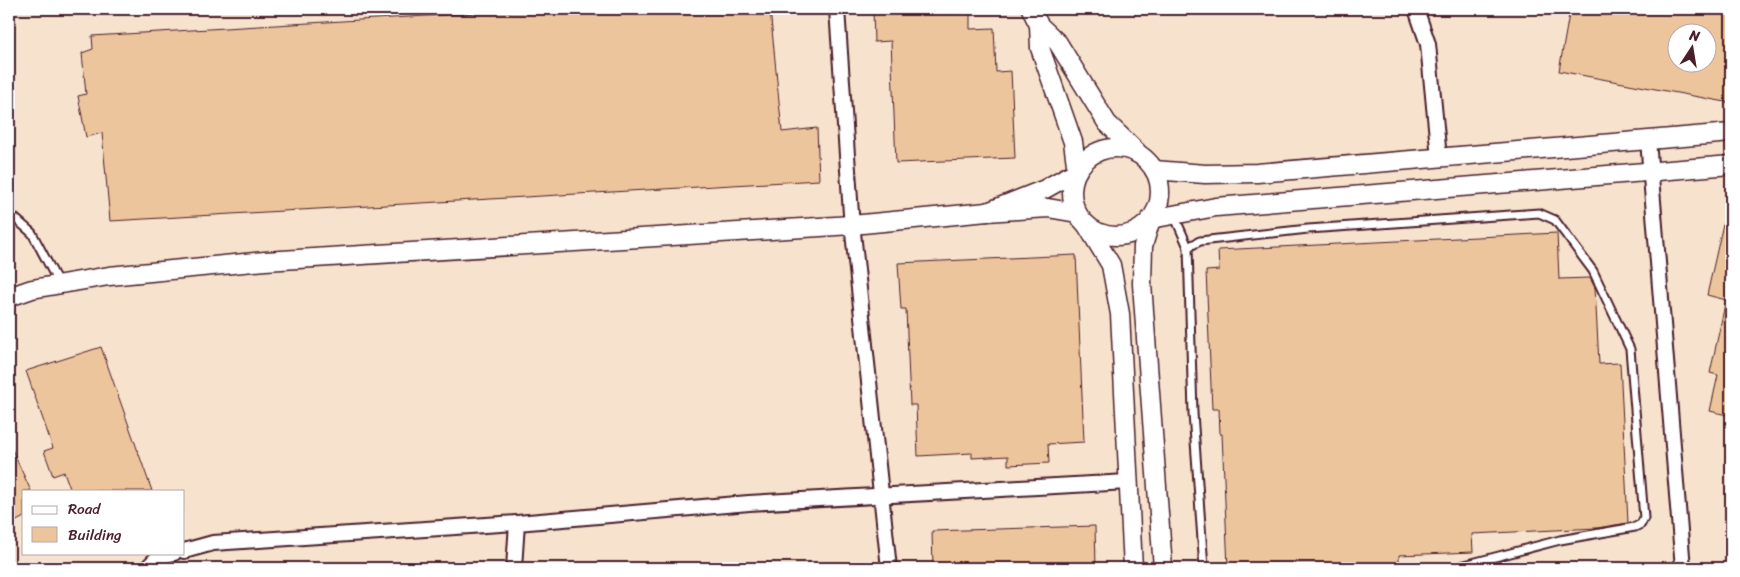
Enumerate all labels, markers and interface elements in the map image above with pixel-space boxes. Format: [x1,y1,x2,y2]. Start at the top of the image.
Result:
north arrow [1668,22,1718,72]
text: N [1686,22,1702,49]
legend [22,490,185,554]
text: Road [68,496,101,522]
text: Building [68,522,122,548]

